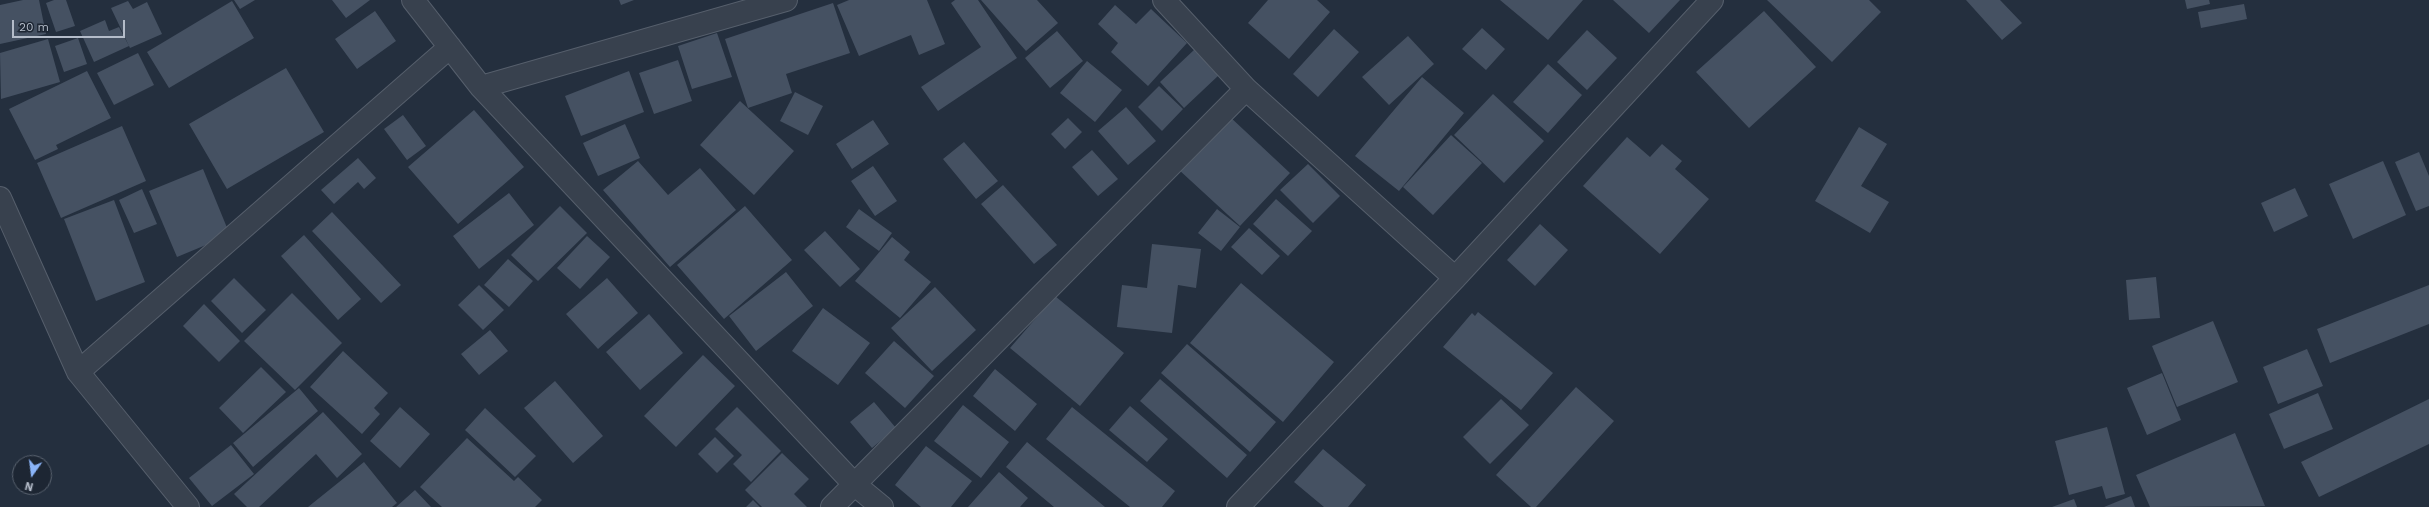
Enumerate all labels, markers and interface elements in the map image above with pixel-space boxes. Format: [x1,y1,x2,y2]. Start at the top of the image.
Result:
scale bar [14,12,127,38]
text: 20 m [19,20,49,34]
north arrow [12,455,52,495]
text: N [24,479,35,493]

